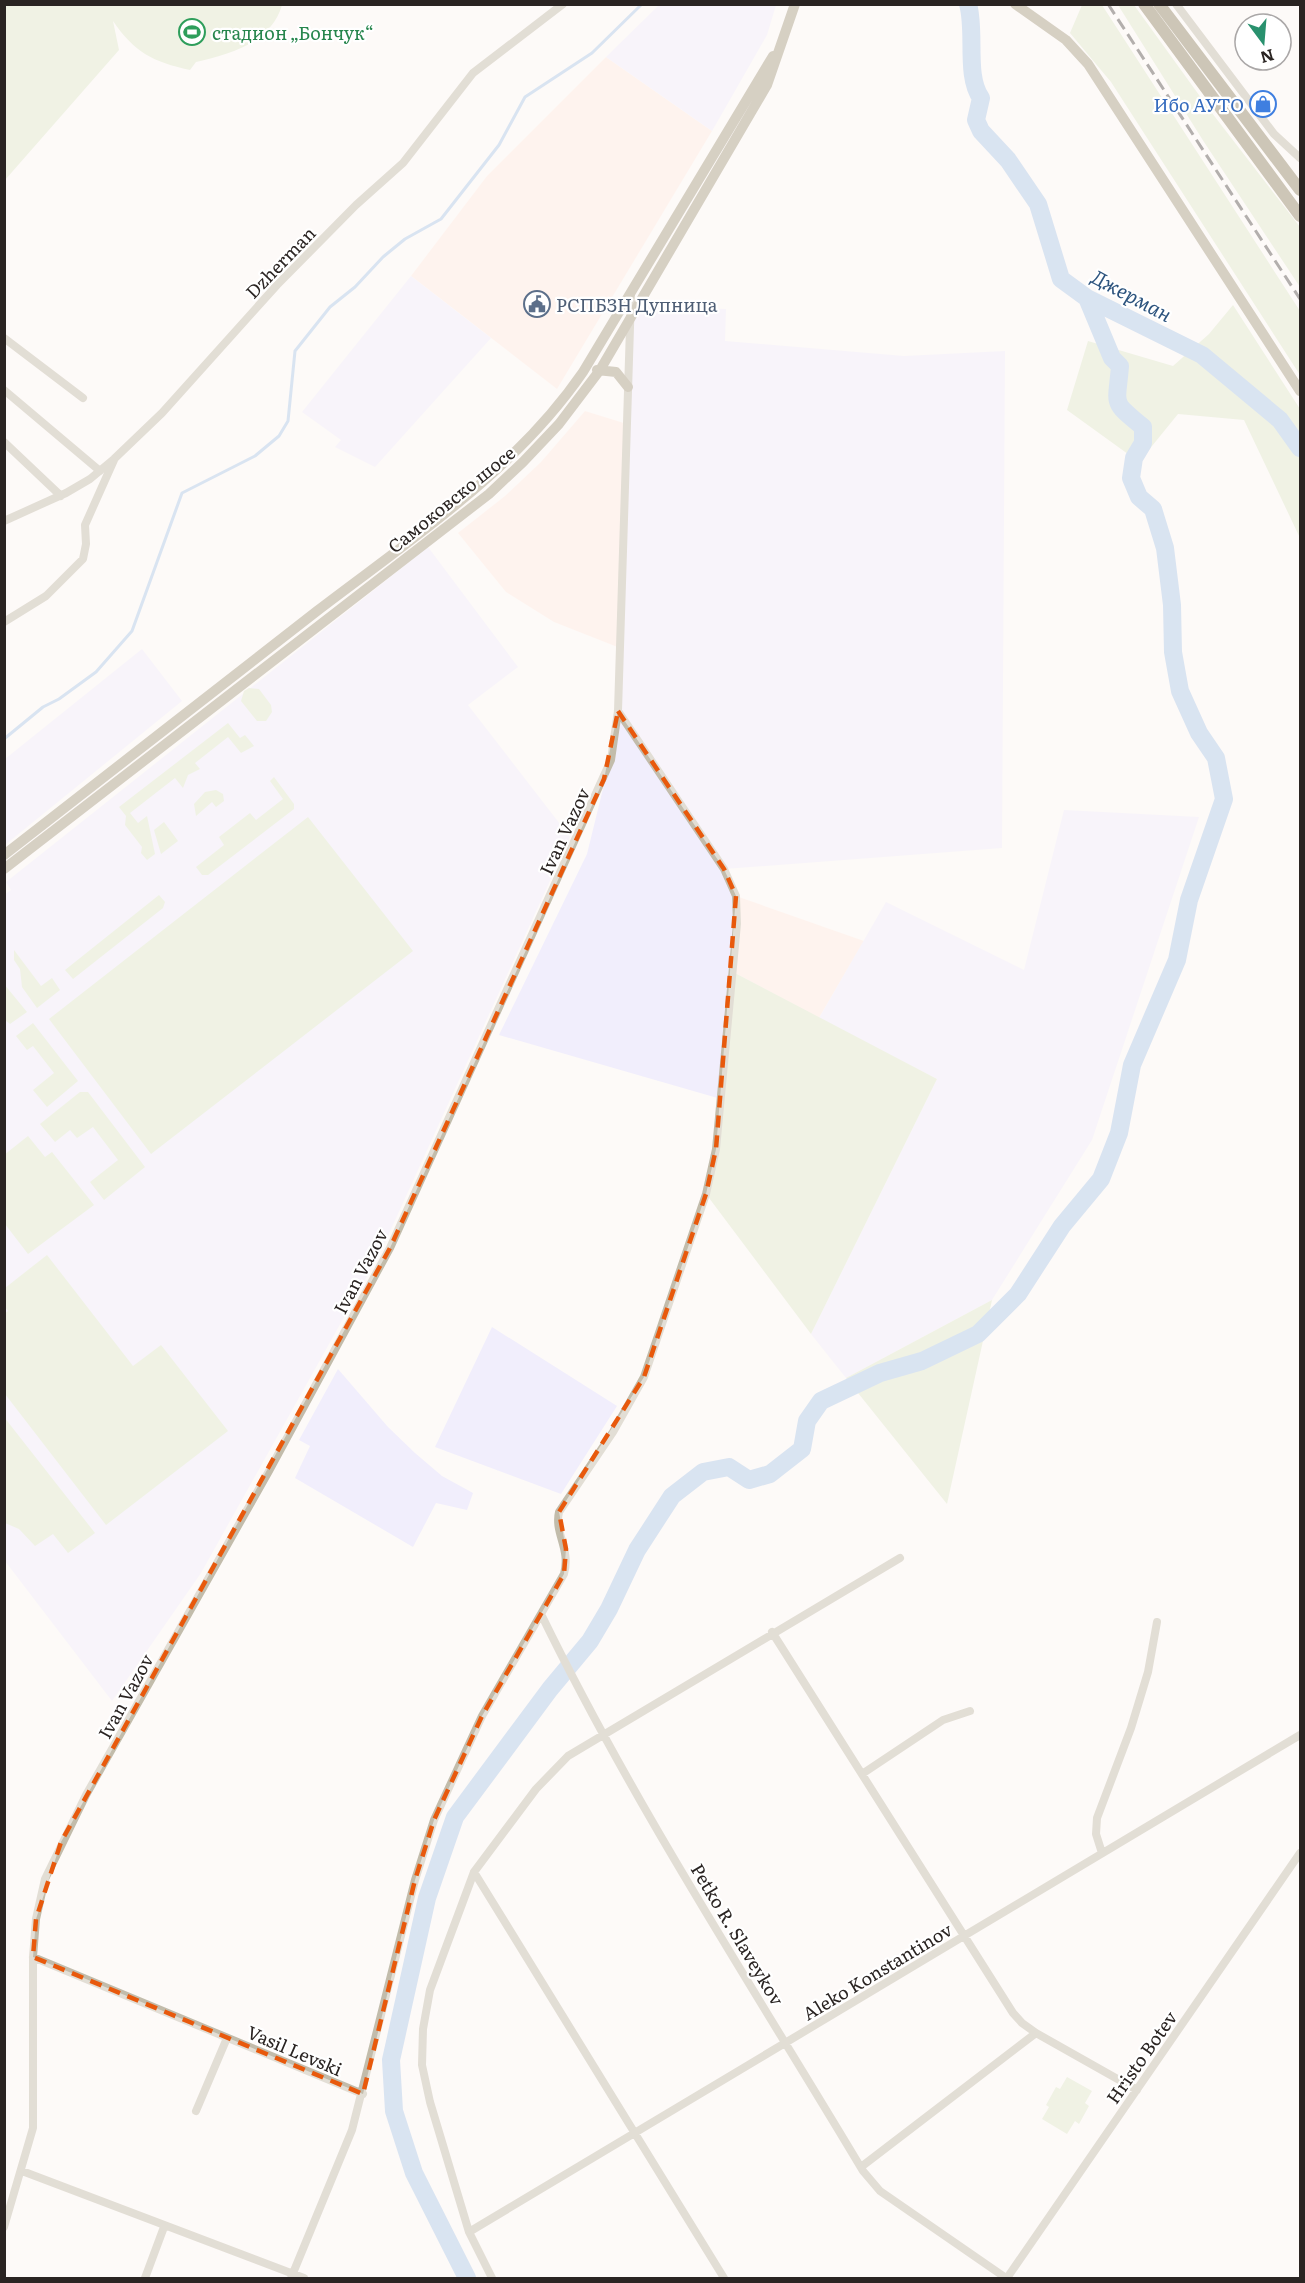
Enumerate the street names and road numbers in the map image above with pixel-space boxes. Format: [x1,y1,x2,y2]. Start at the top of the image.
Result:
street label: Dzherman [239,220,321,304]
street label: Самоковско шосе [381,439,521,559]
street label: Ivan Vazov [532,783,596,879]
street label: Ivan Vazov [326,1223,394,1319]
street label: Ivan Vazov [91,1648,160,1743]
street label: Petko R. Slaveykov [685,1858,791,2010]
street label: Aleko Konstantinov [797,1915,957,2026]
street label: Hristo Botev [1099,2005,1183,2109]
street label: Vasil Levski [243,2018,347,2082]

